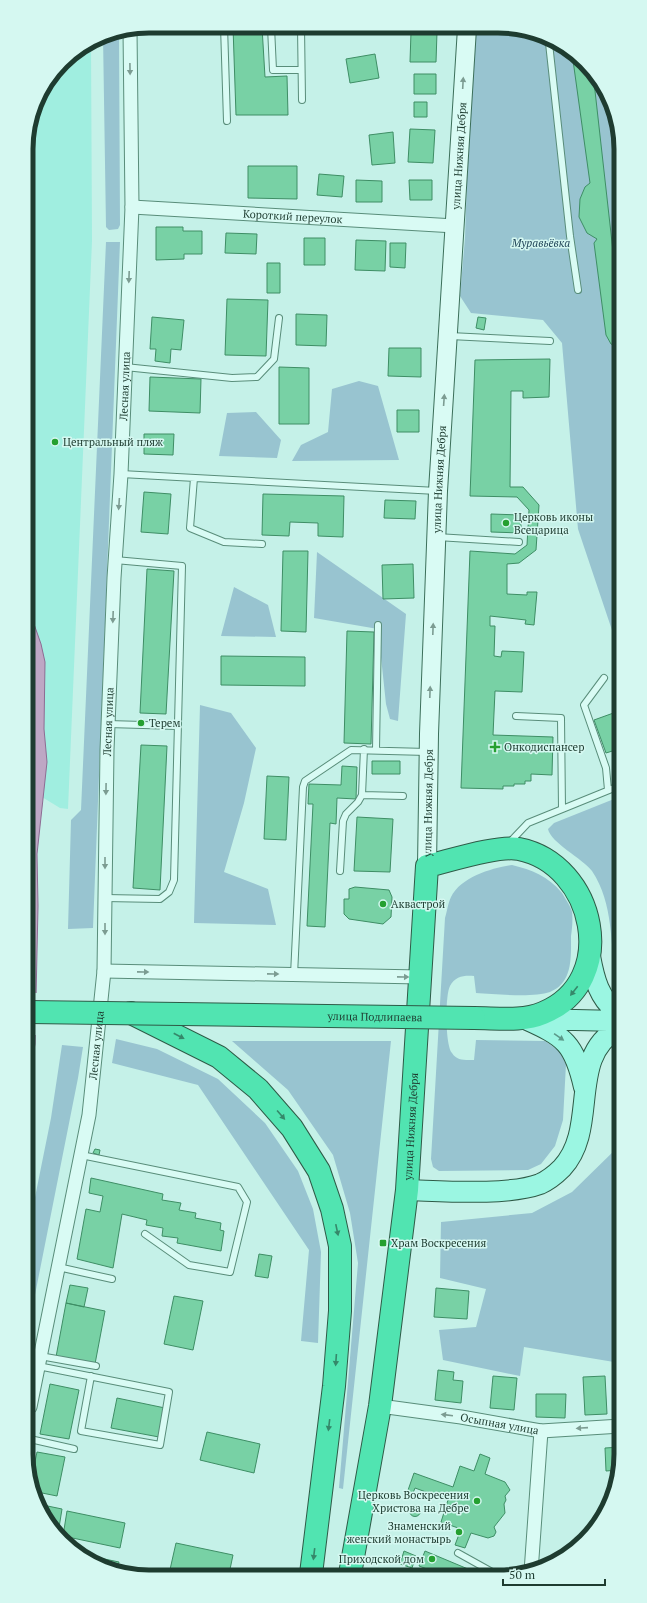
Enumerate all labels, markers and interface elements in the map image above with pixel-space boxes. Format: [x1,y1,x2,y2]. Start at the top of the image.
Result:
one-way arrow [127,63,133,76]
one-way arrow [460,77,467,89]
street label: улица Нижняя Дебря [449,102,469,211]
street label: Короткий переулок [243,207,343,226]
park label: Муравьёвка [511,236,570,250]
one-way arrow [126,271,132,284]
street label: Лесная улица [116,351,133,422]
one-way arrow [440,394,447,406]
street label: улица Нижняя Дебря [429,425,449,534]
place label: Центральный пляж [63,435,163,449]
marker: Центральный пляж [50,437,60,447]
one-way arrow [116,498,123,510]
place label: Церковь иконы Всецарица [514,510,593,537]
marker: Церковь иконы Всецарица [501,518,511,528]
one-way arrow [109,611,116,623]
one-way arrow [429,623,436,636]
street label: Лесная улица [100,686,117,757]
one-way arrow [427,686,434,698]
place label: Терем [149,716,180,730]
marker: Терем [136,718,146,728]
place label: Онкодиспансер [504,740,584,754]
marker: Онкодиспансер [489,741,501,753]
street label: улица Нижняя Дебря [420,749,436,858]
one-way arrow [103,783,109,796]
one-way arrow [102,857,108,870]
place label: Аквастрой [391,897,446,911]
marker: Аквастрой [378,899,388,909]
one-way arrow [102,923,109,935]
one-way arrow [137,968,149,975]
one-way arrow [267,971,280,977]
one-way arrow [397,974,410,980]
one-way arrow [570,986,578,997]
street label: улица Подлипаева [326,1009,423,1024]
street label: Лесная улица [86,1010,107,1081]
one-way arrow [173,1033,185,1040]
one-way arrow [554,1033,565,1041]
street label: улица Нижняя Дебря [401,1072,421,1182]
one-way arrow [276,1110,285,1120]
one-way arrow [334,1224,340,1237]
place label: Храм Воскресения [391,1236,487,1250]
marker: Храм Воскресения [378,1238,388,1248]
one-way arrow [333,1354,340,1366]
street label: Осыпная улица [459,1410,540,1438]
one-way arrow [441,1412,453,1418]
one-way arrow [326,1419,333,1431]
one-way arrow [576,1425,588,1432]
place label: Церковь Воскресения Христова на Дебре [358,1488,469,1515]
marker: Церковь Воскресения Христова на Дебре [472,1496,482,1506]
place label: Знаменский женский монастырь [347,1519,451,1546]
marker: Знаменский женский монастырь [454,1527,464,1537]
one-way arrow [311,1548,317,1560]
place label: Приходской дом [339,1552,424,1566]
marker: Приходской дом [427,1554,437,1564]
scale bar [503,1561,605,1587]
text: 50 m [509,1567,536,1582]

